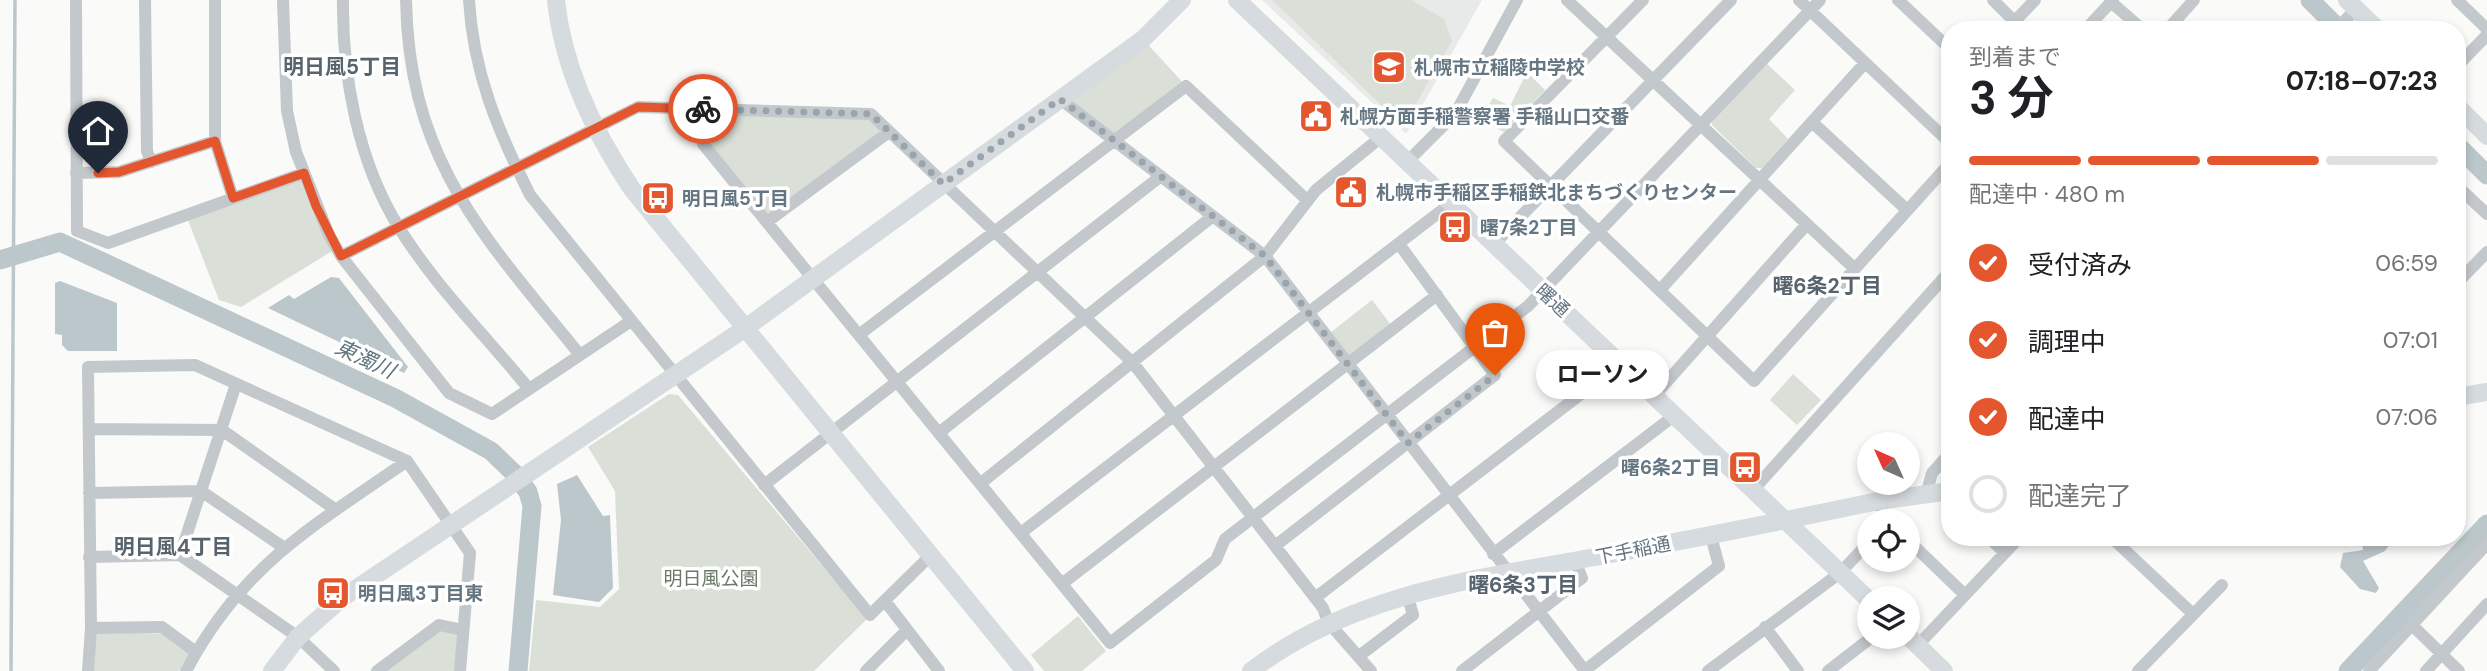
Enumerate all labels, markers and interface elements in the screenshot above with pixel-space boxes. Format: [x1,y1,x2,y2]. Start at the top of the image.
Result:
text: 到着まで [1969,42,2061,72]
school or university icon: 札幌市立稲陵中学校 [1370,48,1408,86]
district label: 明日風5丁目 [283,53,401,81]
place label: 札幌市立稲陵中学校 [1414,55,1585,80]
text: 07:18–07:23 [2286,64,2438,98]
text: 3 分 [1969,68,2054,128]
courier [668,74,738,144]
icon: bike [684,90,722,128]
public building icon: 札幌方面手稲警察署 手稲山口交番 [1297,97,1335,135]
pin [68,101,128,173]
place label: 札幌方面手稲警察署 手稲山口交番 [1340,104,1629,129]
icon: home [79,112,117,150]
public building icon: 札幌市手稲区手稲鉄北まちづくりセンター [1332,173,1370,211]
bus stop icon: 明日風5丁目 [639,179,677,217]
text: 配達中 · 480 m [1969,179,2125,209]
place label: 札幌市手稲区手稲鉄北まちづくりセンター [1376,180,1737,205]
place label: 明日風5丁目 [682,186,789,211]
bus stop icon: 曙7条2丁目 [1436,208,1474,246]
place label: 曙7条2丁目 [1480,215,1577,240]
icon: check [1969,244,2007,282]
text: 受付済み [2028,248,2132,282]
text: 06:59 [2375,248,2438,278]
district label: 曙6条2丁目 [1772,272,1882,300]
street label: 曙通 [1530,278,1575,322]
pin [1465,303,1525,375]
icon: bag [1476,314,1514,352]
icon: check [1969,321,2007,359]
text: 調理中 [2028,325,2106,359]
text: 07:01 [2383,325,2438,355]
water label: 東濁川 [331,333,401,386]
callout: ローソン [1537,350,1670,400]
text: ローソン [1557,359,1649,389]
icon: check [1969,398,2007,436]
text: 配達中 [2028,402,2106,436]
text: 07:06 [2375,402,2438,432]
north arrow [1857,432,1920,495]
map controls [1857,432,1920,649]
bus stop icon: 曙6条2丁目 [1726,448,1764,486]
place label: 曙6条2丁目 [1621,455,1720,480]
text: 配達完了 [2028,479,2132,513]
button: locate [1857,509,1920,572]
street label: 下手稲通 [1593,531,1673,570]
district label: 明日風4丁目 [114,533,232,561]
park label: 明日風公園 [663,566,759,591]
district label: 曙6条3丁目 [1468,571,1578,599]
bus stop icon: 明日風3丁目東 [314,574,352,612]
place label: 明日風3丁目東 [358,581,483,606]
button: layers [1857,586,1920,649]

